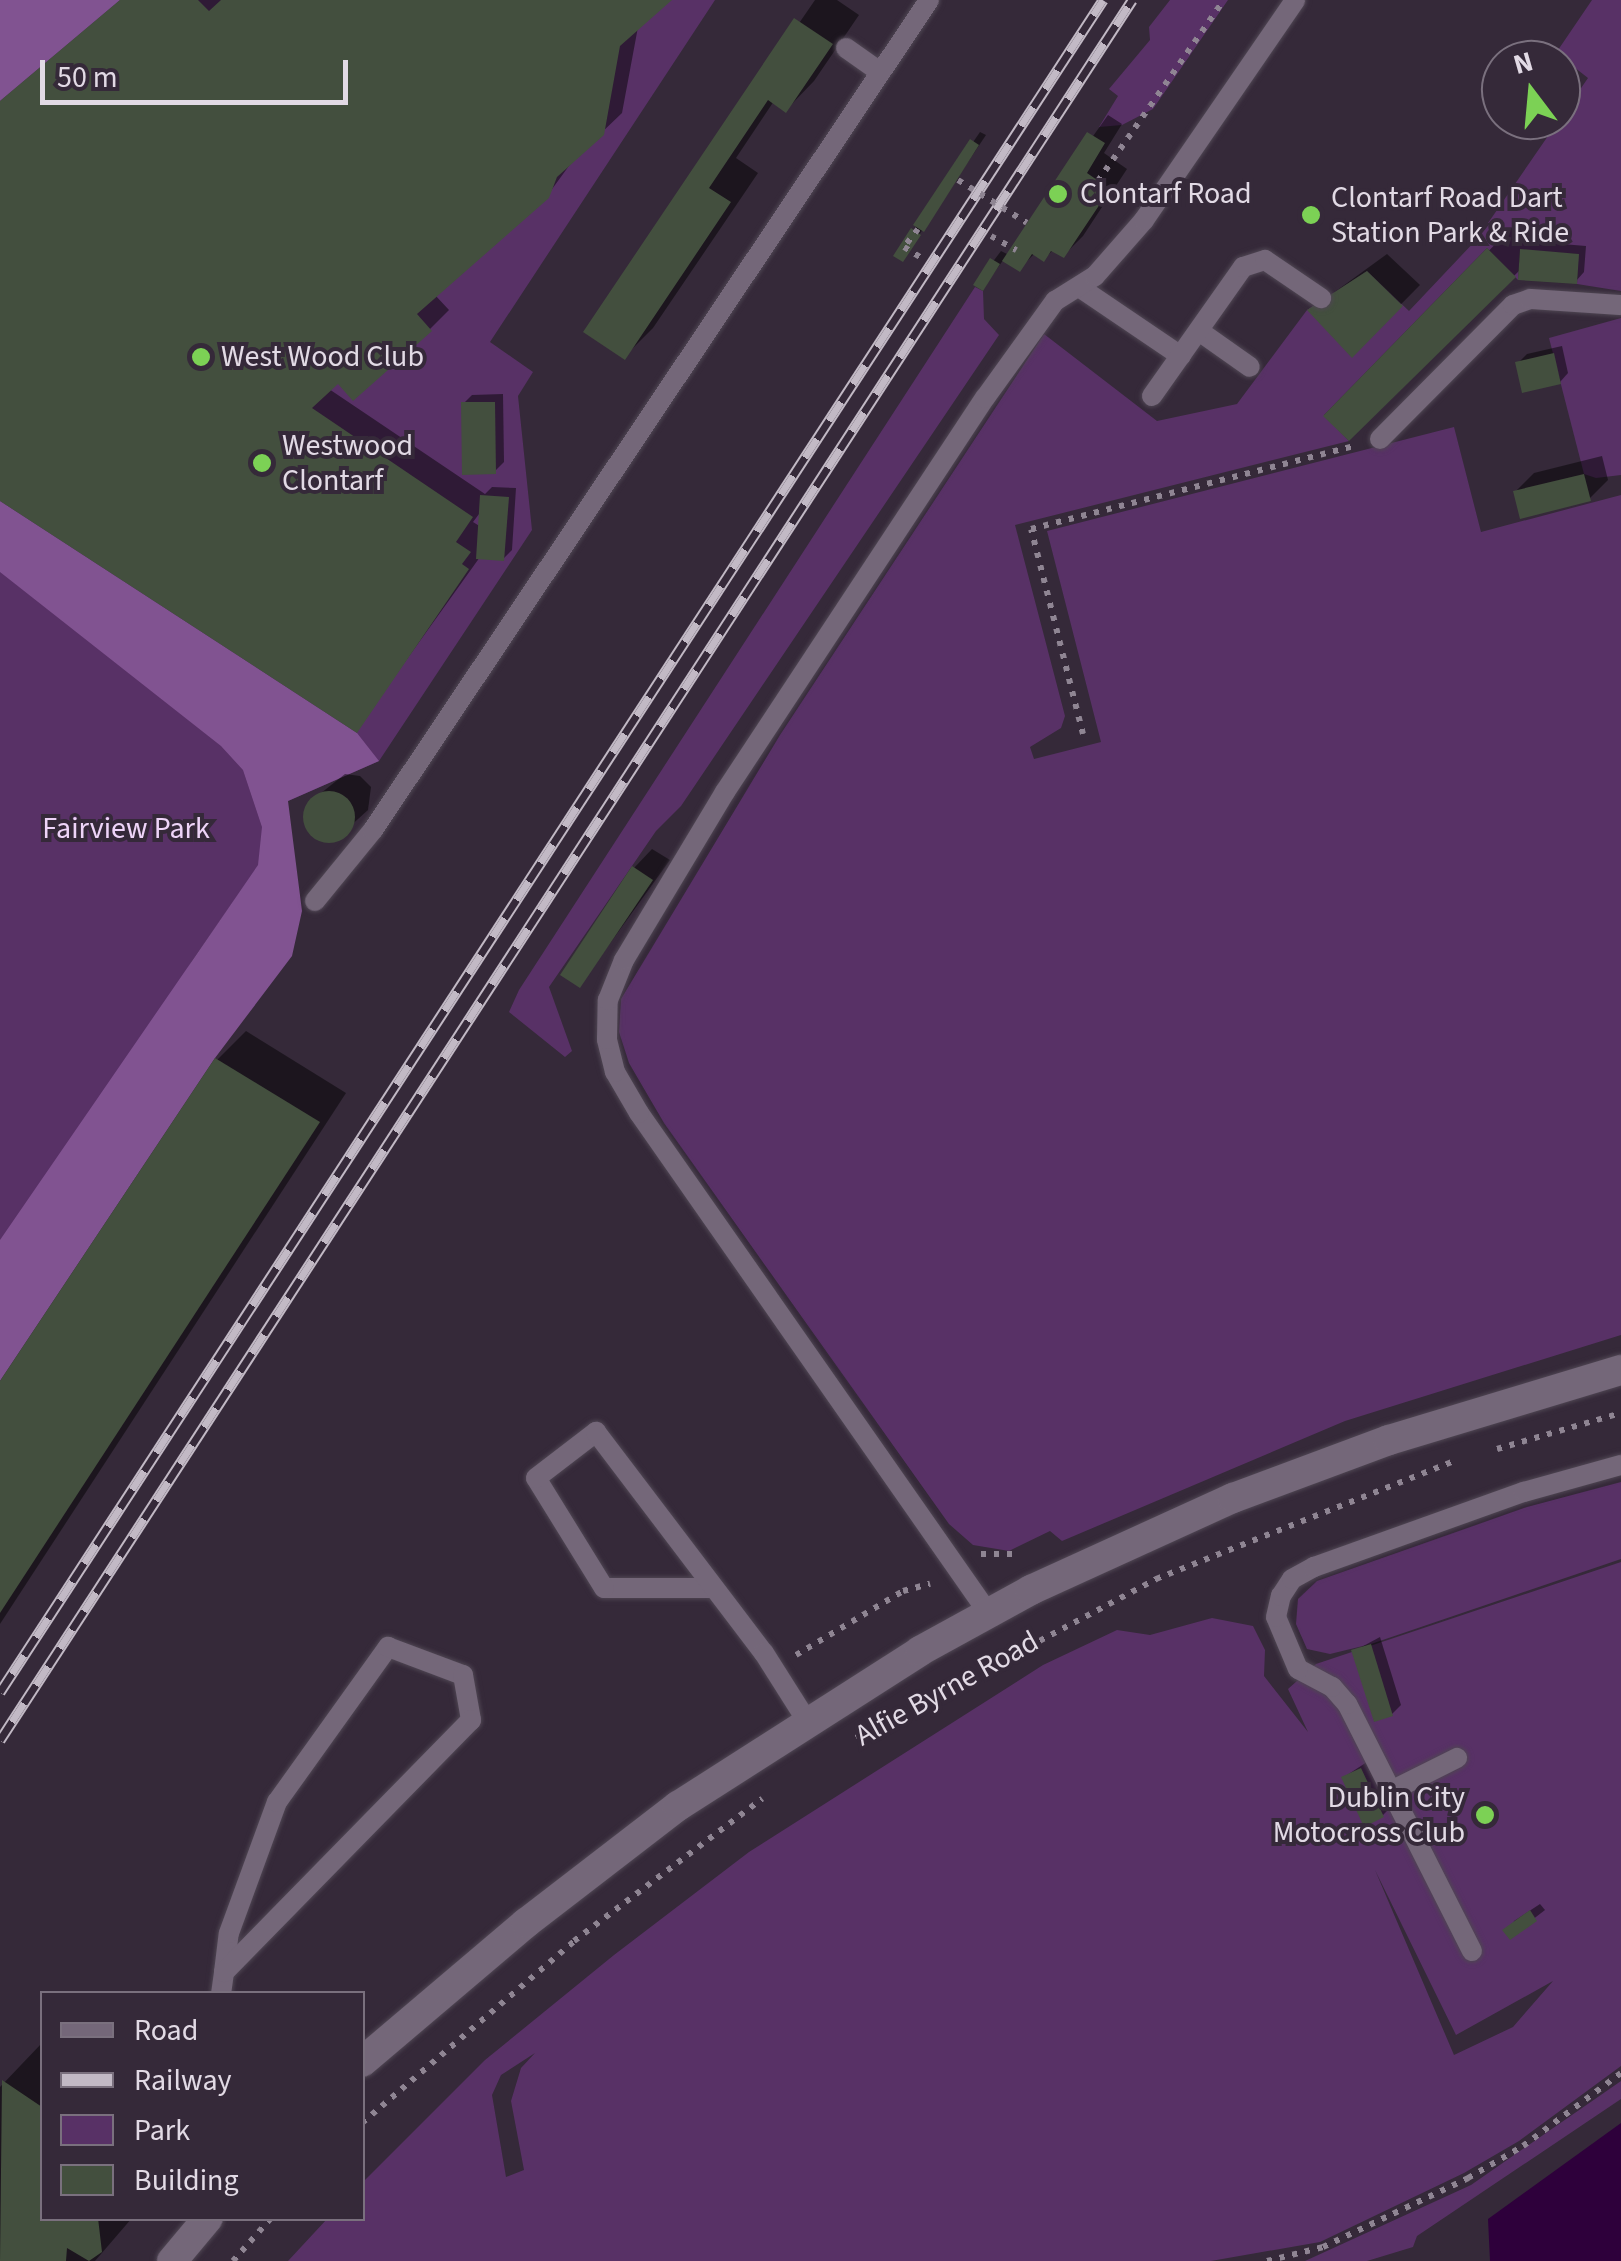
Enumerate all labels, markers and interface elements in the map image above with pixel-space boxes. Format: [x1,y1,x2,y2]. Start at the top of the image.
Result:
scale bar [45,40,352,102]
north arrow [1481,40,1581,140]
text: N [1509,41,1538,85]
text: 50 m [57,56,118,99]
place label: Clontarf Road [1080,176,1252,212]
place label: Clontarf Road Dart Station Park & Ride [1331,180,1569,250]
marker: Clontarf Road [1045,181,1071,207]
marker: Clontarf Road Dart Station Park & Ride [1300,204,1322,226]
place label: West Wood Club [221,339,424,375]
marker: West Wood Club [190,346,212,368]
place label: Westwood Clontarf [282,428,413,498]
marker: Westwood Clontarf [251,452,273,474]
park label: Fairview Park [42,811,210,847]
street label: Alfie Byrne Road [849,1624,1045,1754]
place label: Dublin City Motocross Club [1273,1780,1465,1850]
marker: Dublin City Motocross Club [1474,1804,1496,1826]
legend [40,1991,365,2221]
text: Road [134,2009,198,2052]
text: Railway [134,2059,232,2102]
text: Park [134,2109,190,2152]
text: Building [134,2159,239,2202]

